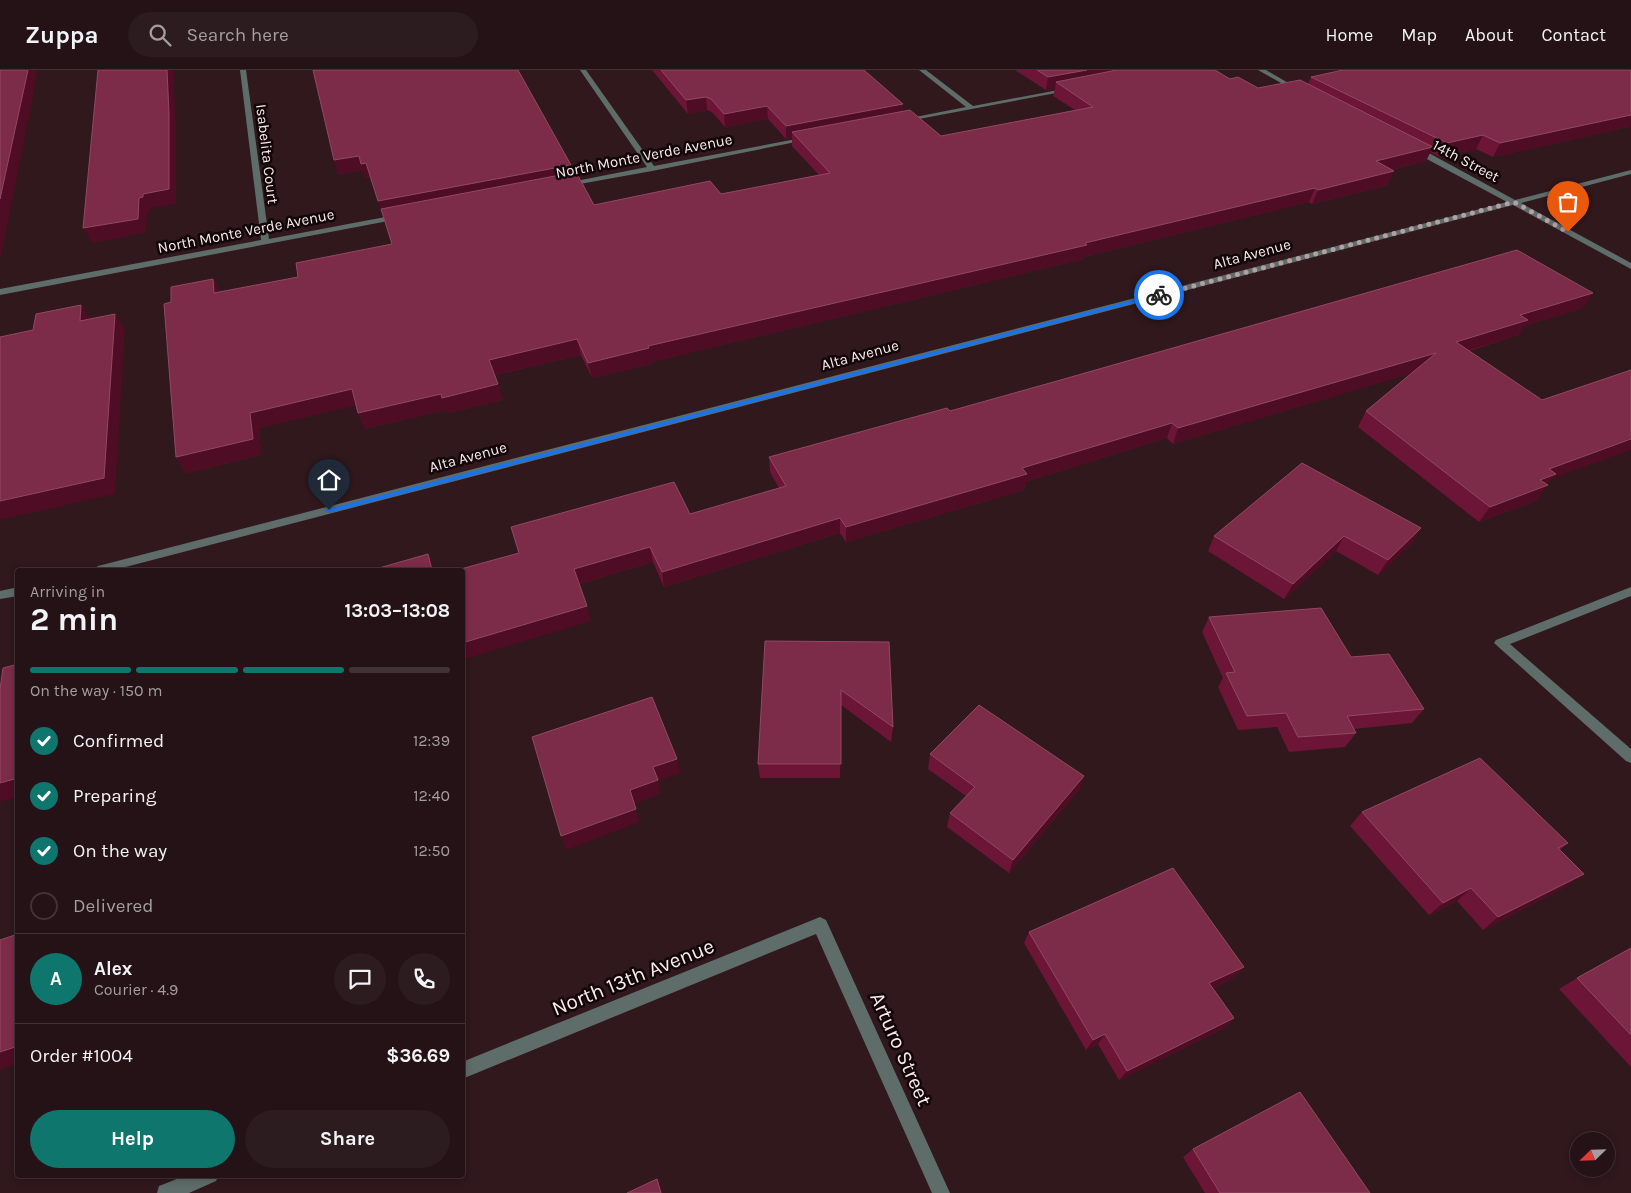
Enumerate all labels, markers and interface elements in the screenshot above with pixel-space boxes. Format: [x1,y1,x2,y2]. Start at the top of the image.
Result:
search box [128,12,478,57]
text: Zuppa [25,21,98,49]
icon: search [146,21,174,49]
text: Search here [186,24,289,46]
text: Home [1325,24,1373,46]
text: Map [1401,24,1437,46]
text: About [1465,24,1514,46]
text: Contact [1542,24,1606,46]
street label: Isabelita Court [252,103,282,205]
street label: North Monte Verde Avenue [554,130,734,182]
street label: 14th Street [1430,136,1503,186]
pin [1547,181,1589,232]
icon: bag [1554,188,1582,216]
street label: North Monte Verde Avenue [156,205,336,257]
street label: Alta Avenue [1211,235,1293,273]
courier [1134,270,1184,320]
icon: bike [1145,281,1173,309]
street label: Alta Avenue [819,336,901,374]
street label: Alta Avenue [427,438,509,476]
pin [308,459,350,510]
icon: home [315,466,343,494]
text: Arriving in [30,582,105,601]
text: 13:03–13:08 [344,600,450,622]
text: 2 min [30,601,118,638]
text: On the way · 150 m [30,681,162,700]
icon: check [30,727,58,755]
text: Confirmed [73,730,164,752]
text: 12:39 [413,731,450,750]
icon: check [30,782,58,810]
text: Preparing [73,785,156,807]
text: 12:40 [413,786,450,805]
icon: check [30,837,58,865]
text: On the way [73,840,167,862]
text: 12:50 [413,841,450,860]
text: Delivered [73,895,153,917]
street label: North 13th Avenue [548,933,718,1021]
button: chat [334,953,386,1005]
button: phone [398,953,450,1005]
text: Alex [94,958,132,980]
text: A [50,968,62,990]
text: Courier · 4.9 [94,980,178,999]
street label: Arturo Street [865,988,937,1110]
text: Order #1004 [30,1045,133,1067]
text: $36.69 [386,1045,450,1067]
button: Help [30,1110,235,1168]
button: Share [245,1110,450,1168]
north arrow [1570,1132,1615,1178]
map controls [1570,1132,1615,1177]

